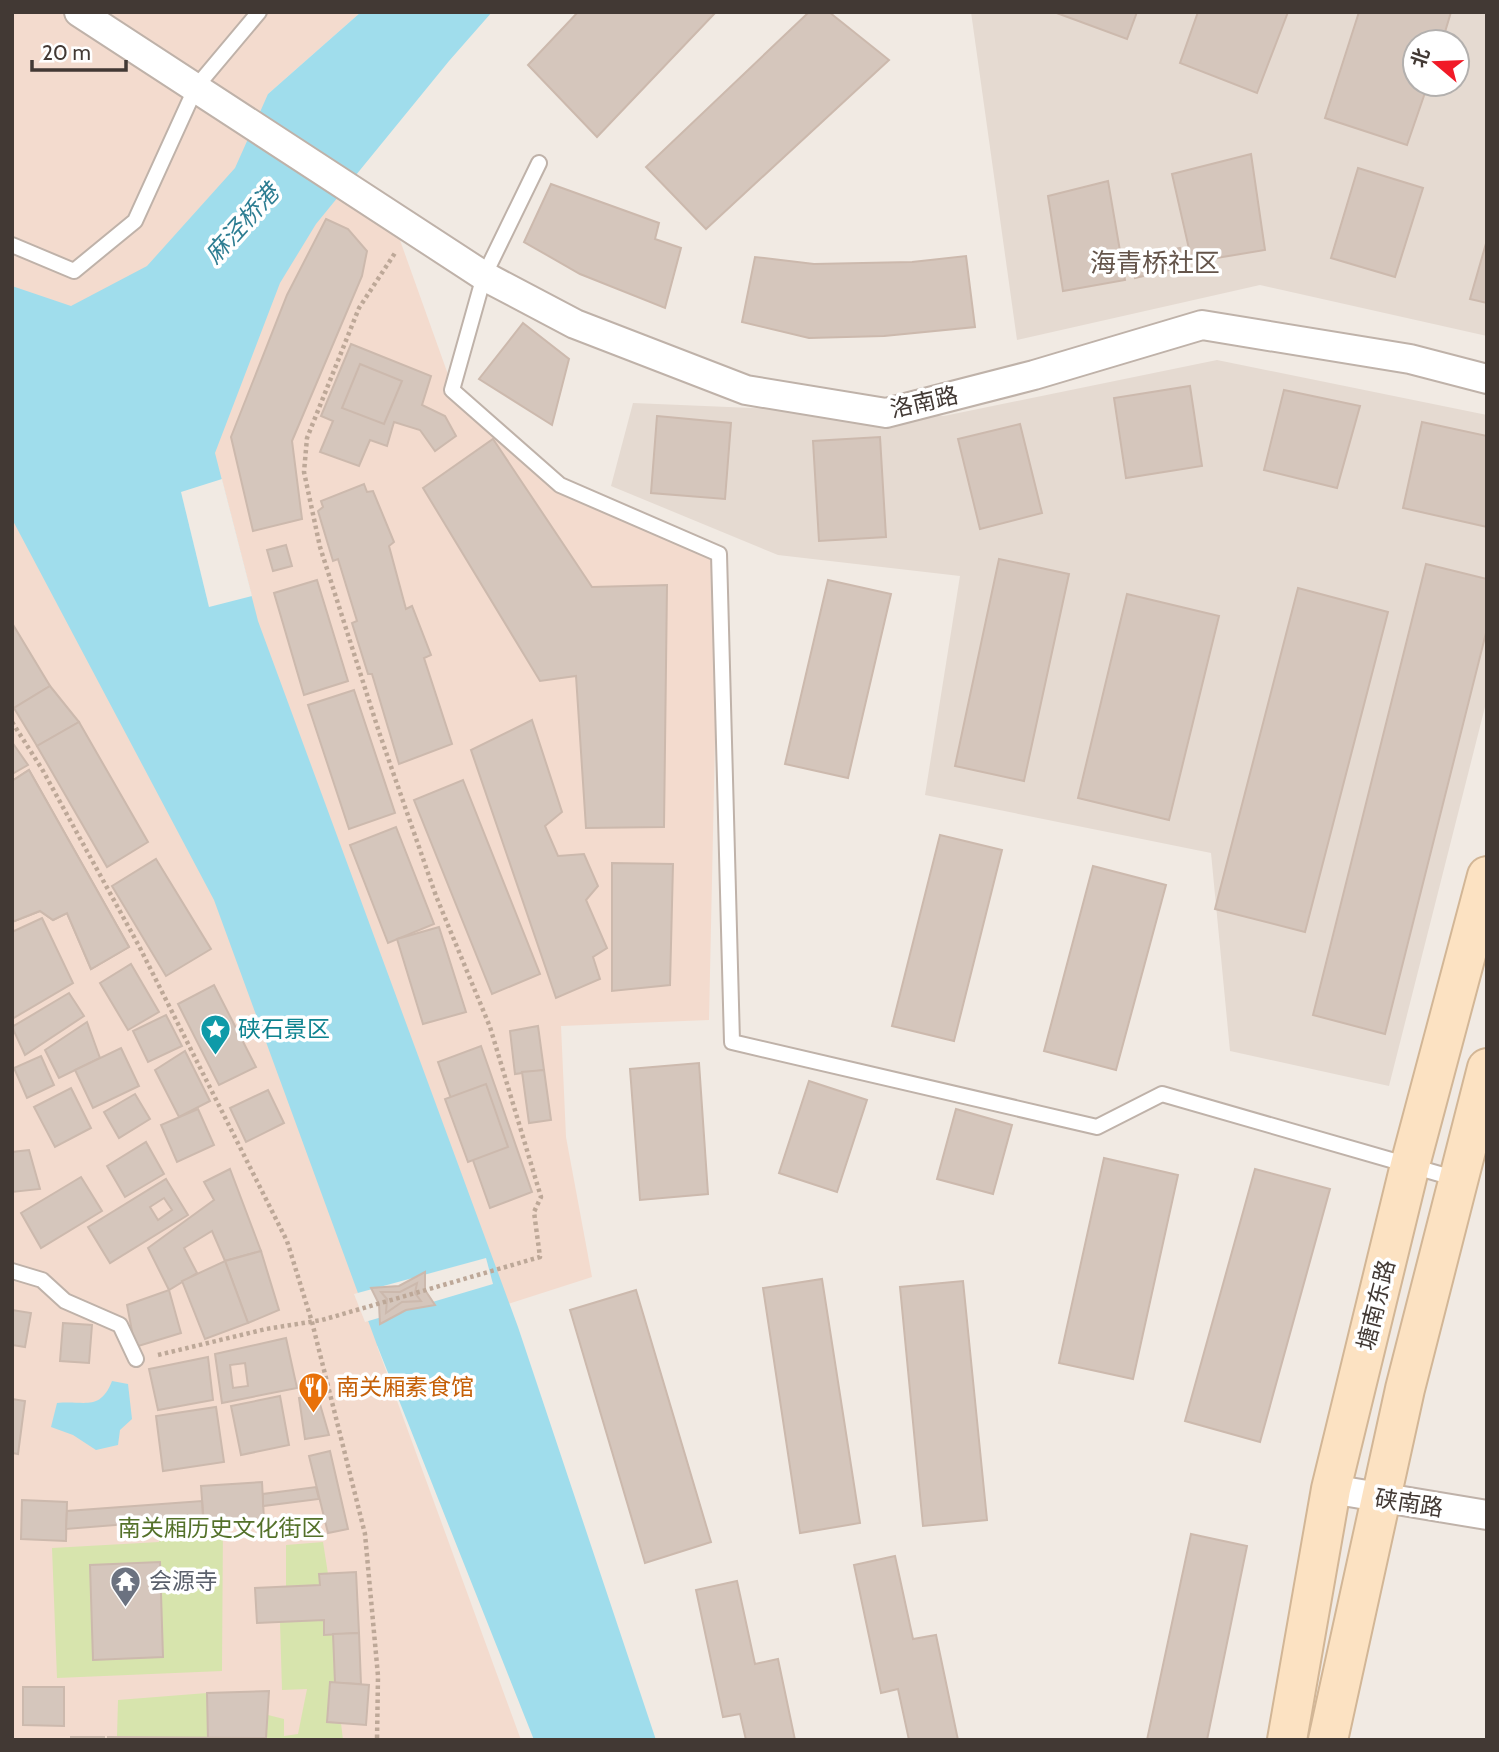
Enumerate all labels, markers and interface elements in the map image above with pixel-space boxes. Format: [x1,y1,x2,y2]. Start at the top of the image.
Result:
scale bar [32,28,126,72]
north arrow [1401,28,1471,98]
text: 20 m [42,40,91,65]
text: 北 [1406,45,1434,70]
water label: 麻泾桥港 [199,176,287,269]
district label: 海青桥社区 [1090,247,1220,279]
street label: 洛南路 [887,381,961,423]
place icon: 硖石景区 [198,1012,232,1056]
place label: 硖石景区 [238,1015,330,1043]
street label: 塘南东路 [1351,1257,1401,1353]
restaurant icon: 南关厢素食馆 [296,1370,330,1414]
place label: 南关厢素食馆 [336,1373,474,1401]
street label: 硖南路 [1373,1484,1445,1522]
park label: 南关厢历史文化街区 [118,1514,325,1542]
temple icon: 会源寺 [109,1564,143,1608]
place label: 会源寺 [149,1567,218,1595]

